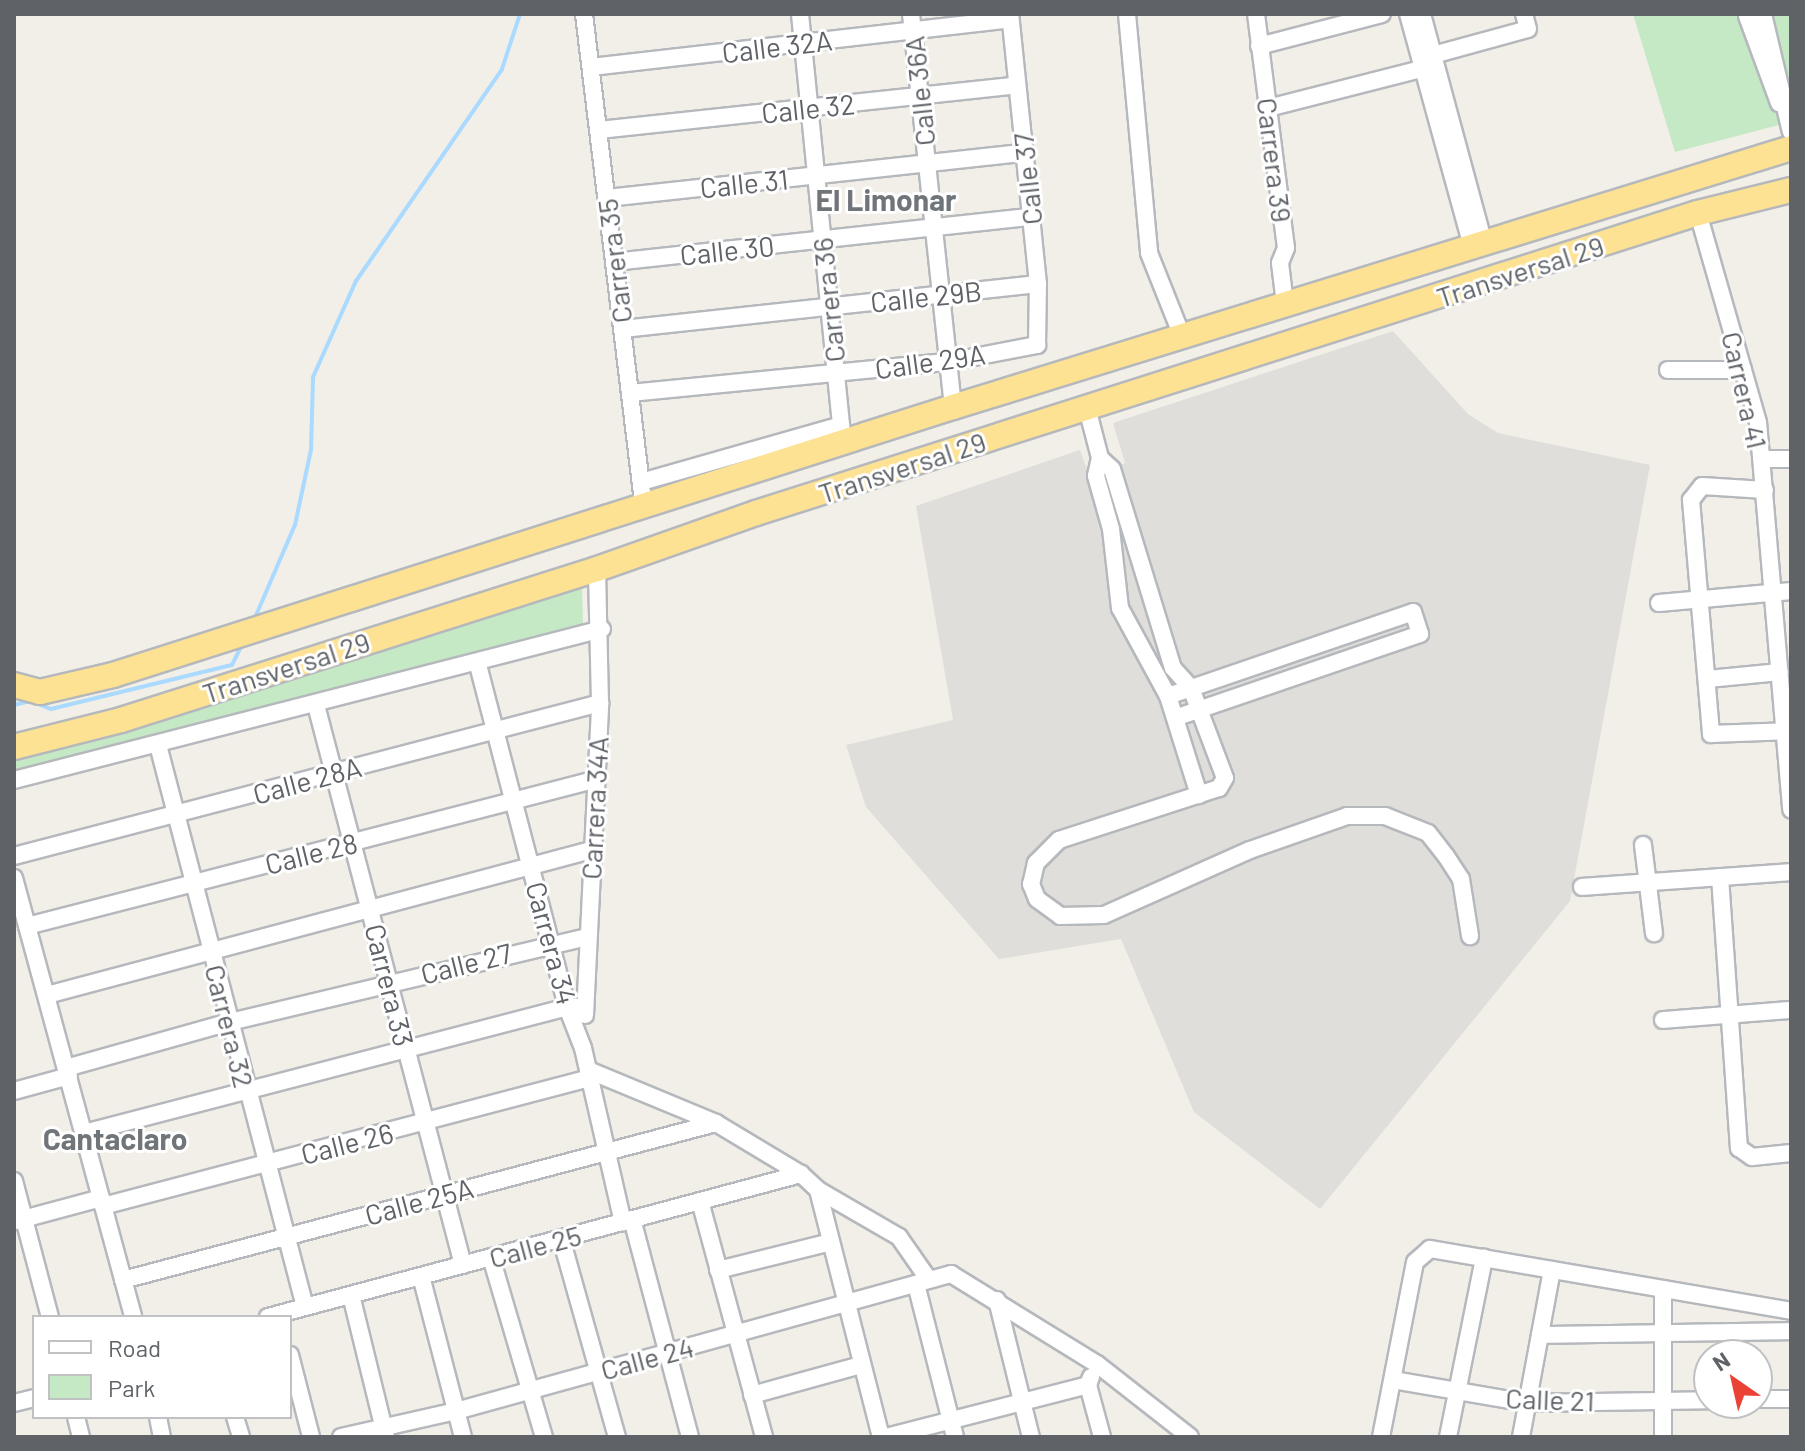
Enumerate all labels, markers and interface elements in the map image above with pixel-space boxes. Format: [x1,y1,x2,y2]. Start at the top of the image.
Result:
street label: Calle 32A [720,23,834,69]
street label: Calle 36A [897,34,941,148]
street label: Calle 32 [760,86,856,130]
street label: Carrera 39 [1251,96,1299,224]
street label: Calle 37 [1005,131,1049,227]
street label: Calle 31 [698,162,790,204]
district label: El Limonar [815,181,957,217]
street label: Carrera 35 [590,197,638,325]
street label: Calle 30 [678,228,776,272]
street label: Transversal 29 [1432,228,1608,314]
street label: Carrera 36 [805,236,851,364]
street label: Calle 29B [869,273,983,319]
street label: Carrera 41 [1715,328,1775,452]
street label: Calle 29A [873,337,987,385]
street label: Transversal 29 [814,424,990,510]
street label: Transversal 29 [198,624,374,710]
street label: Carrera 34A [573,736,615,880]
street label: Calle 28A [249,749,365,811]
street label: Calle 28 [261,825,361,881]
street label: Carrera 34 [519,878,585,1008]
street label: Carrera 33 [359,920,421,1050]
street label: Calle 27 [417,935,515,991]
street label: Carrera 32 [198,961,262,1091]
street label: Calle 26 [297,1115,397,1171]
district label: Cantaclaro [43,1120,187,1156]
street label: Calle 25A [361,1170,477,1232]
street label: Calle 25 [485,1218,585,1274]
legend [32,1315,292,1419]
street label: Calle 24 [597,1329,697,1387]
text: Road [108,1333,161,1362]
north arrow [1693,1339,1773,1419]
text: N [1707,1346,1734,1376]
text: Park [108,1373,155,1402]
street label: Calle 21 [1505,1381,1595,1417]

